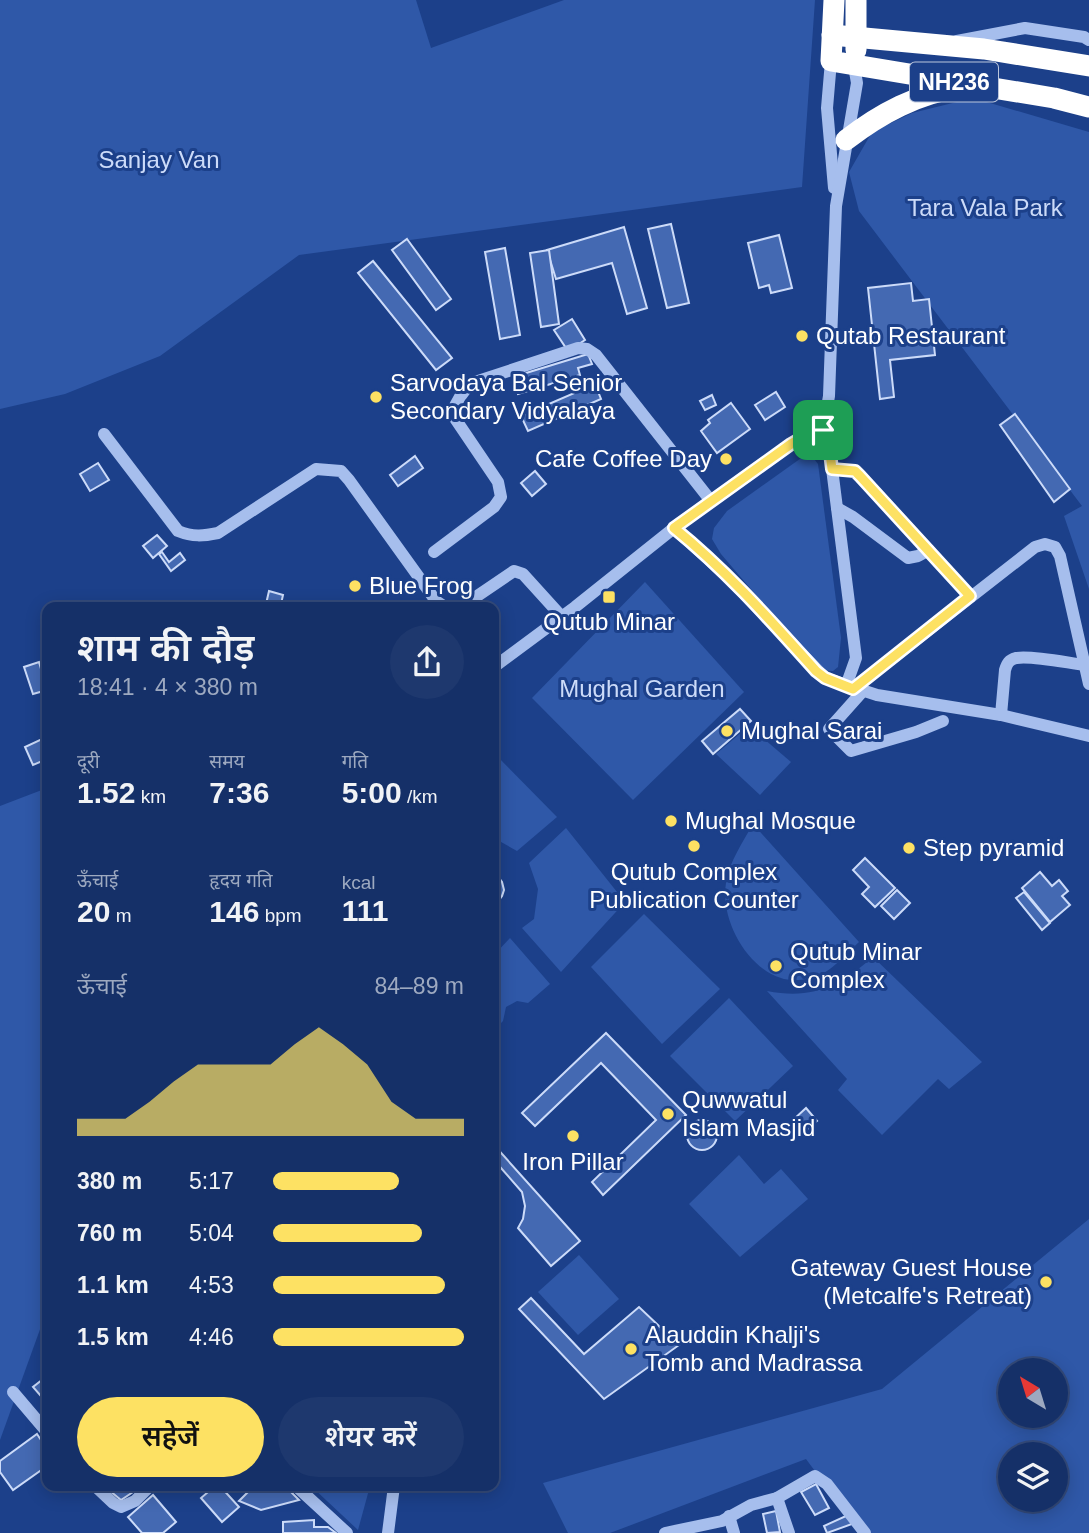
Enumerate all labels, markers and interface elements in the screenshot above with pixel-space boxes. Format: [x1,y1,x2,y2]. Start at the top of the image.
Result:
road number: NH236 [910,62,998,102]
park label: Sanjay Van [99,146,219,173]
park label: Tara Vala Park [907,194,1064,221]
place label: Qutab Restaurant [816,322,1006,349]
marker: Qutab Restaurant [794,328,810,344]
place label: Sarvodaya Bal Senior Secondary Vidyalaya [390,369,622,424]
marker: Sarvodaya Bal Senior Secondary Vidyalaya [368,389,384,405]
pin [793,400,853,460]
icon: arrive [804,411,842,449]
place label: Cafe Coffee Day [535,445,712,472]
marker: Cafe Coffee Day [718,451,734,467]
place label: Blue Frog [369,572,473,599]
marker: Blue Frog [347,578,363,594]
marker: Qutub Minar [601,589,617,605]
place label: Qutub Minar [543,608,675,635]
button: share [390,625,464,699]
text: शाम की दौड़ [77,627,255,669]
text: 18:41 · 4 × 380 m [77,674,258,700]
park label: Mughal Garden [559,675,725,702]
place label: Mughal Sarai [741,717,882,744]
marker: Mughal Sarai [719,723,735,739]
text: दूरी [77,751,100,772]
text: समय [209,751,245,772]
text: गति [342,751,368,772]
text: 1.52 [77,776,135,809]
text: 7:36 [209,776,269,809]
text: 5:00 [342,776,402,809]
text: km [135,786,166,807]
text: /km [402,786,438,807]
place label: Mughal Mosque [685,807,856,834]
marker: Mughal Mosque [663,813,679,829]
place label: Step pyramid [923,834,1064,861]
marker: Qutub Complex Publication Counter [686,838,702,854]
marker: Step pyramid [901,840,917,856]
place label: Qutub Complex Publication Counter [589,858,799,913]
text: ऊँचाई [77,870,118,891]
text: हृदय गति [209,870,273,891]
text: kcal [342,872,375,893]
text: 111 [342,894,388,927]
text: 20 [77,895,110,928]
text: 146 [209,895,259,928]
text: m [110,905,131,926]
text: bpm [259,905,302,926]
place label: Qutub Minar Complex [790,938,922,993]
marker: Qutub Minar Complex [768,958,784,974]
text: ऊँचाई [77,973,127,999]
text: 84–89 m [374,973,464,999]
place label: Quwwatul Islam Masjid [682,1086,815,1141]
marker: Quwwatul Islam Masjid [660,1106,676,1122]
marker: Iron Pillar [565,1128,581,1144]
place label: Iron Pillar [522,1148,624,1175]
text: 380 m [77,1168,142,1194]
text: 5:17 [189,1168,234,1194]
text: 760 m [77,1220,142,1246]
text: 5:04 [189,1220,234,1246]
place label: Gateway Guest House (Metcalfe's Retreat) [791,1254,1032,1309]
text: 1.1 km [77,1272,149,1298]
text: 4:53 [189,1272,234,1298]
marker: Gateway Guest House (Metcalfe's Retreat) [1038,1274,1054,1290]
place label: Alauddin Khalji's Tomb and Madrassa [645,1321,863,1376]
text: 1.5 km [77,1324,149,1350]
text: 4:46 [189,1324,234,1350]
marker: Alauddin Khalji's Tomb and Madrassa [623,1341,639,1357]
north arrow [998,1358,1068,1428]
map controls [998,1358,1068,1512]
button: सहेजें [77,1397,264,1477]
button: शेयर करें [278,1397,464,1477]
button: layers [998,1442,1068,1512]

